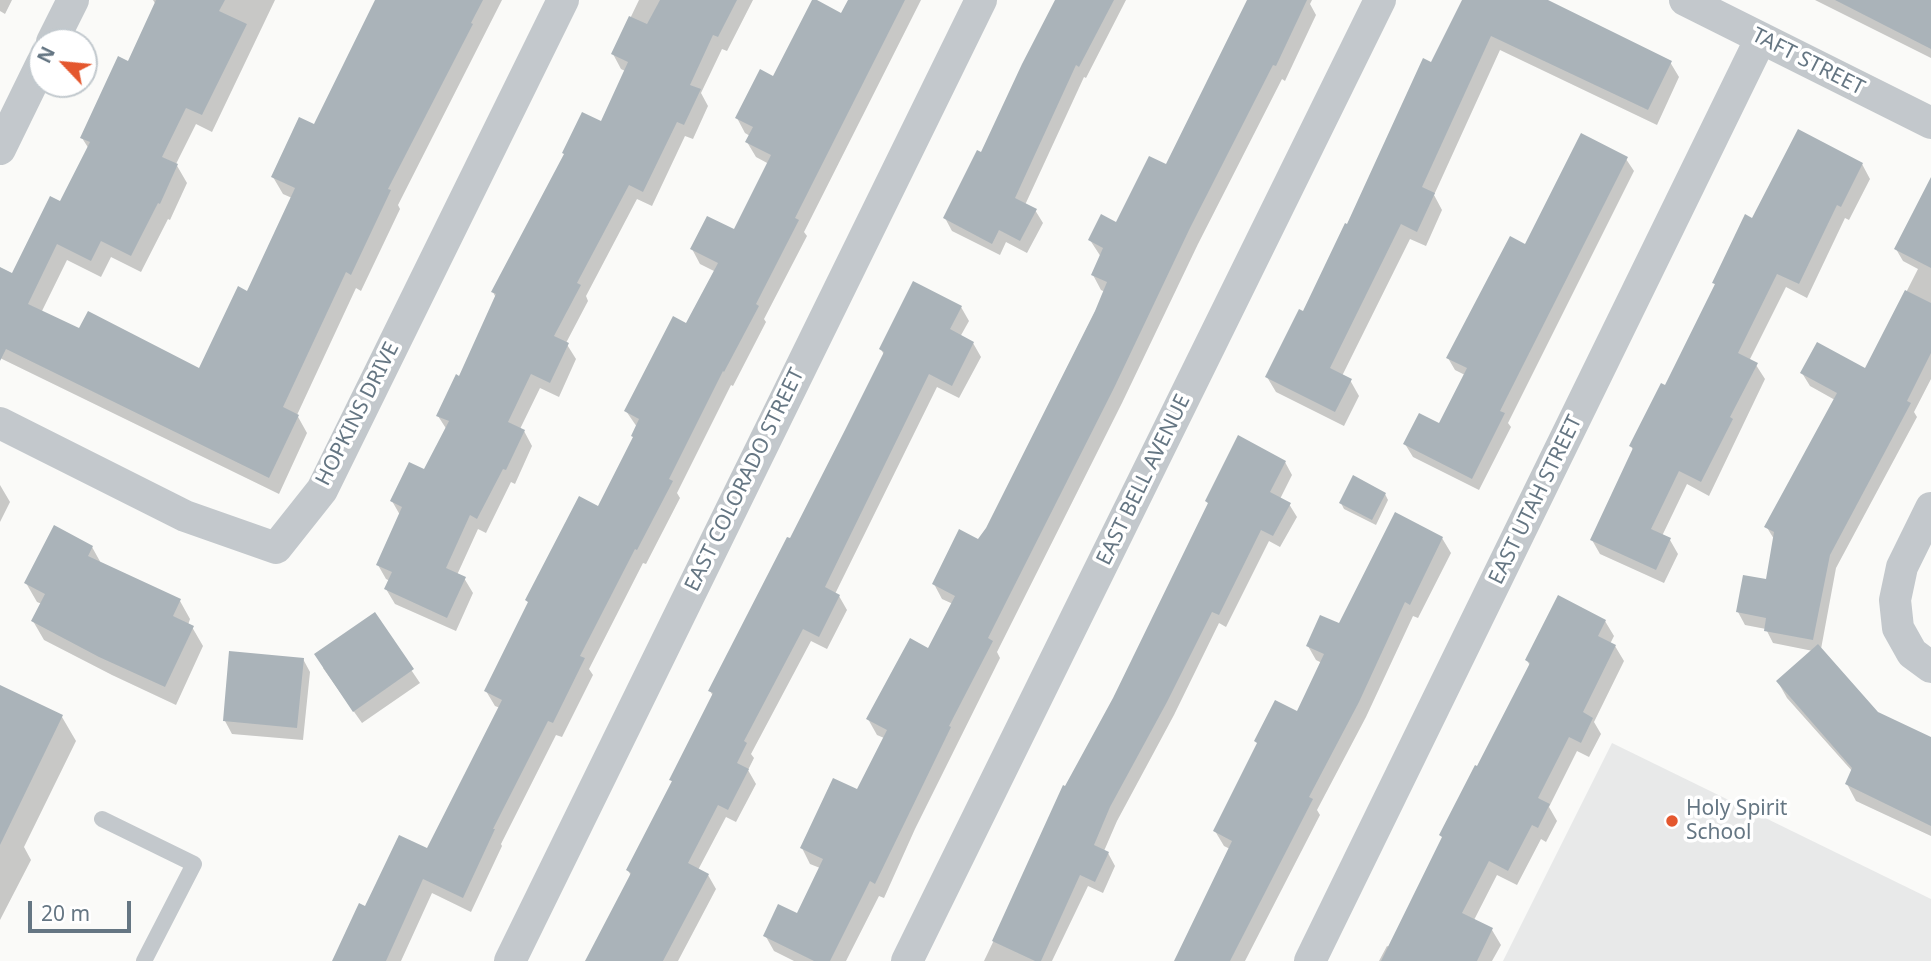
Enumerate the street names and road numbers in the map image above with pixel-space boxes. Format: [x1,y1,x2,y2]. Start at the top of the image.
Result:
street label: TAFT STREET [1748,23,1868,101]
street label: HOPKINS DRIVE [311,338,405,490]
street label: EAST COLORADO STREET [680,364,810,596]
street label: EAST BELL AVENUE [1092,391,1196,569]
street label: EAST UTAH STREET [1484,411,1588,589]

